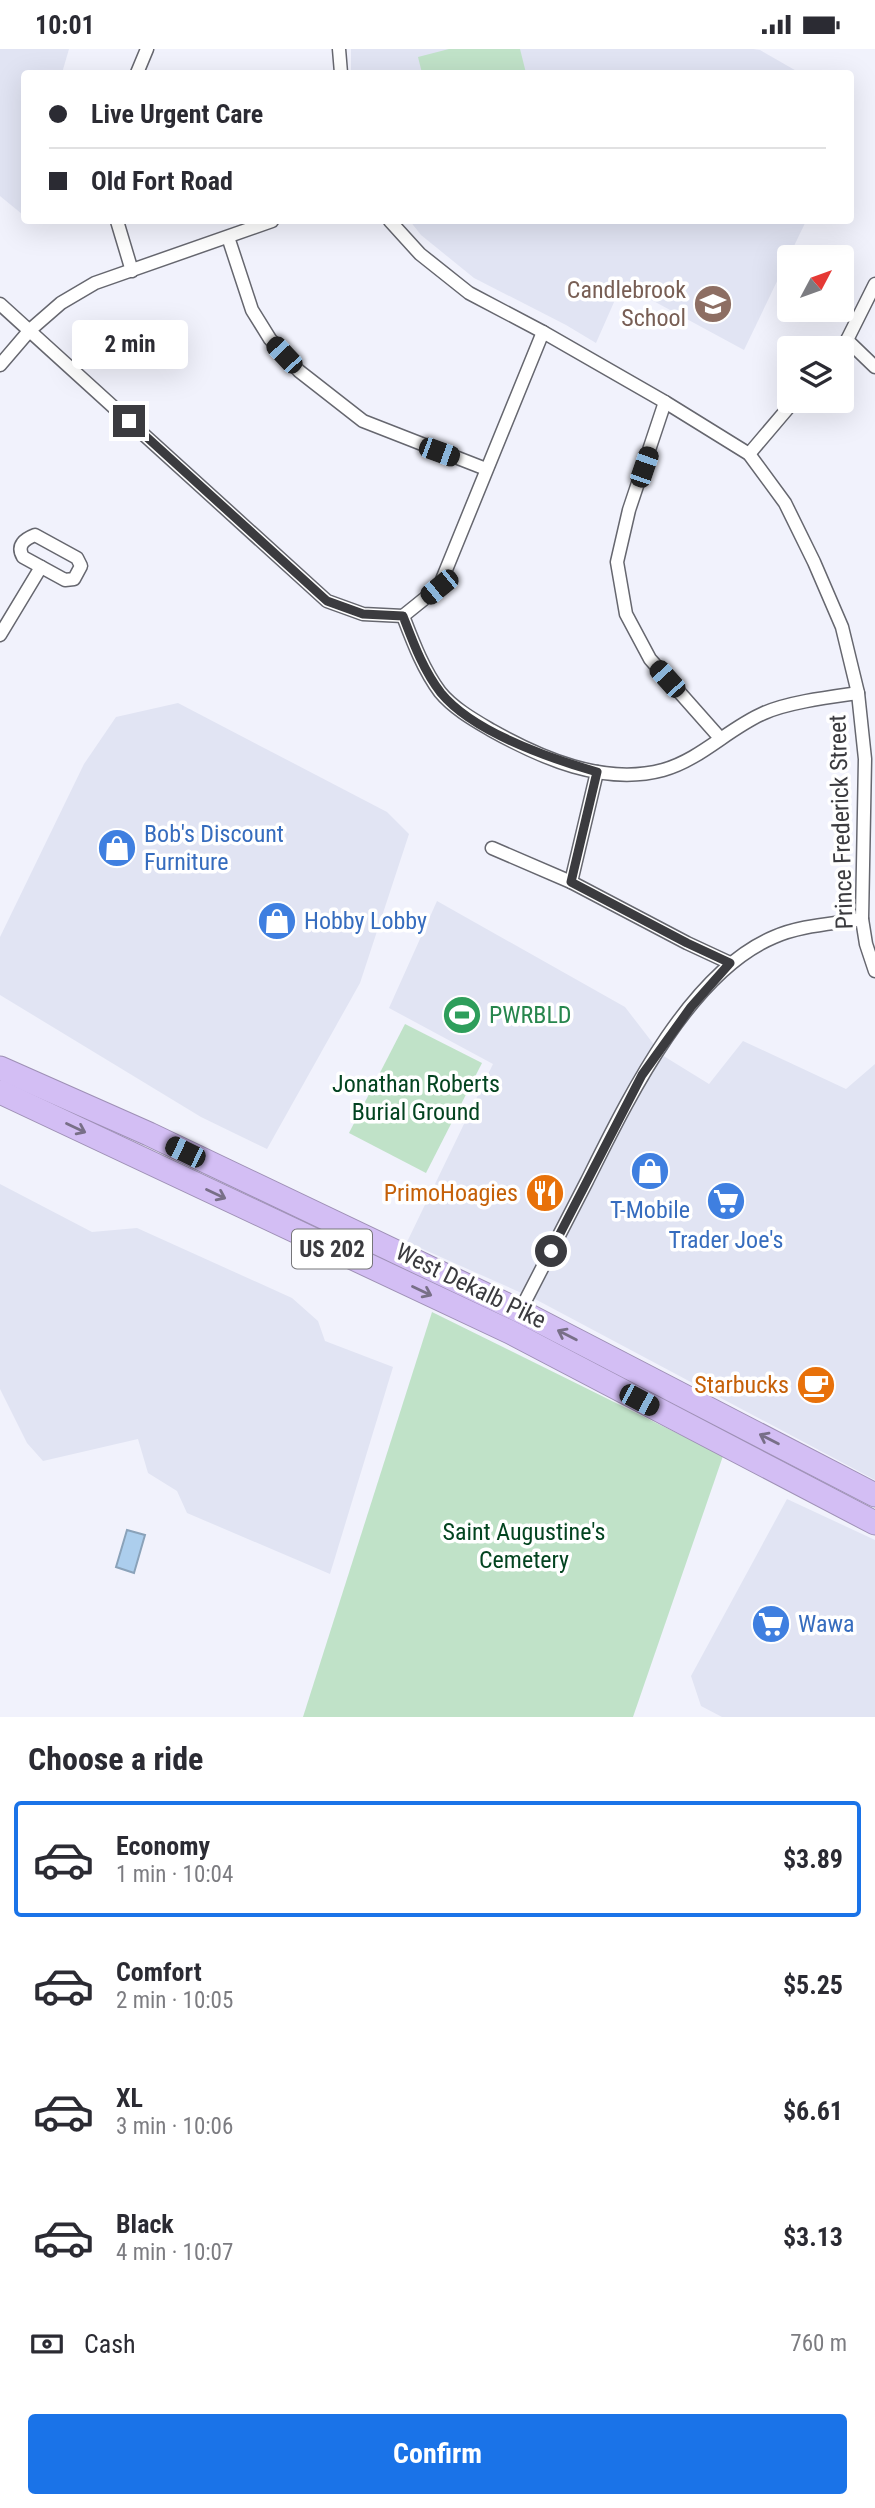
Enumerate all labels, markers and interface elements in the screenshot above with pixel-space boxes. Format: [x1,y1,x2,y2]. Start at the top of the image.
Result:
text: 10:01 [35,10,95,40]
text: Live Urgent Care [91,99,263,129]
text: Old Fort Road [91,166,233,196]
north arrow [777,245,854,322]
map controls [777,245,854,413]
place label: Candlebrook School [567,276,686,332]
school or university icon: Candlebrook School [692,283,734,325]
callout: 2 min [71,319,187,369]
text: 2 min [104,331,156,358]
car [262,332,307,378]
button: layers [777,336,854,413]
route end [113,405,145,437]
car [416,435,463,469]
car [628,444,661,490]
car [417,566,462,608]
car [646,656,689,702]
street label: Prince Frederick Street [823,714,859,930]
place label: Bob's Discount Furniture [144,820,284,876]
shop icon: Bob's Discount Furniture [96,827,138,869]
shop icon: Hobby Lobby [256,900,298,942]
place label: Hobby Lobby [304,907,427,935]
sports icon: PWRBLD [441,994,483,1036]
place label: PWRBLD [489,1001,572,1029]
park label: Jonathan Roberts Burial Ground [332,1070,500,1126]
one-way arrow [65,1122,86,1135]
car [162,1133,209,1171]
shop icon: T-Mobile [629,1150,671,1192]
restaurant icon: PrimoHoagies [524,1172,566,1214]
place label: PrimoHoagies [384,1179,518,1207]
supermarket icon: Trader Joe's [705,1180,747,1222]
one-way arrow [205,1188,226,1201]
place label: T-Mobile [610,1196,690,1224]
place label: Trader Joe's [669,1226,783,1254]
road number: US 202 [292,1229,372,1268]
route start [535,1235,567,1267]
street label: West Dekalb Pike [391,1238,551,1334]
one-way arrow [411,1285,432,1298]
one-way arrow [557,1328,578,1342]
cafe icon: Starbucks [795,1364,837,1406]
place label: Starbucks [694,1371,789,1399]
car [616,1381,663,1419]
one-way arrow [759,1432,780,1446]
park label: Saint Augustine's Cemetery [443,1518,605,1574]
supermarket icon: Wawa [750,1603,792,1645]
place label: Wawa [798,1610,854,1638]
text: Choose a ride [28,1740,203,1778]
icon: car [32,1828,95,1891]
text: Economy [116,1831,210,1861]
text: $3.89 [783,1844,843,1874]
text: 1 min · 10:04 [116,1861,233,1888]
icon: car [32,1954,95,2017]
text: Comfort [116,1957,202,1987]
text: $5.25 [783,1970,843,2000]
text: 2 min · 10:05 [116,1987,233,2014]
icon: car [32,2080,95,2143]
text: XL [116,2083,143,2113]
text: $6.61 [783,2096,843,2126]
text: 3 min · 10:06 [116,2113,233,2140]
icon: car [32,2206,95,2269]
text: Black [116,2209,174,2239]
text: $3.13 [783,2222,843,2252]
text: 4 min · 10:07 [116,2239,233,2266]
icon: cash [28,2325,66,2363]
text: Cash [84,2329,136,2359]
text: 760 m [790,2330,847,2357]
button: Confirm [28,2414,847,2494]

